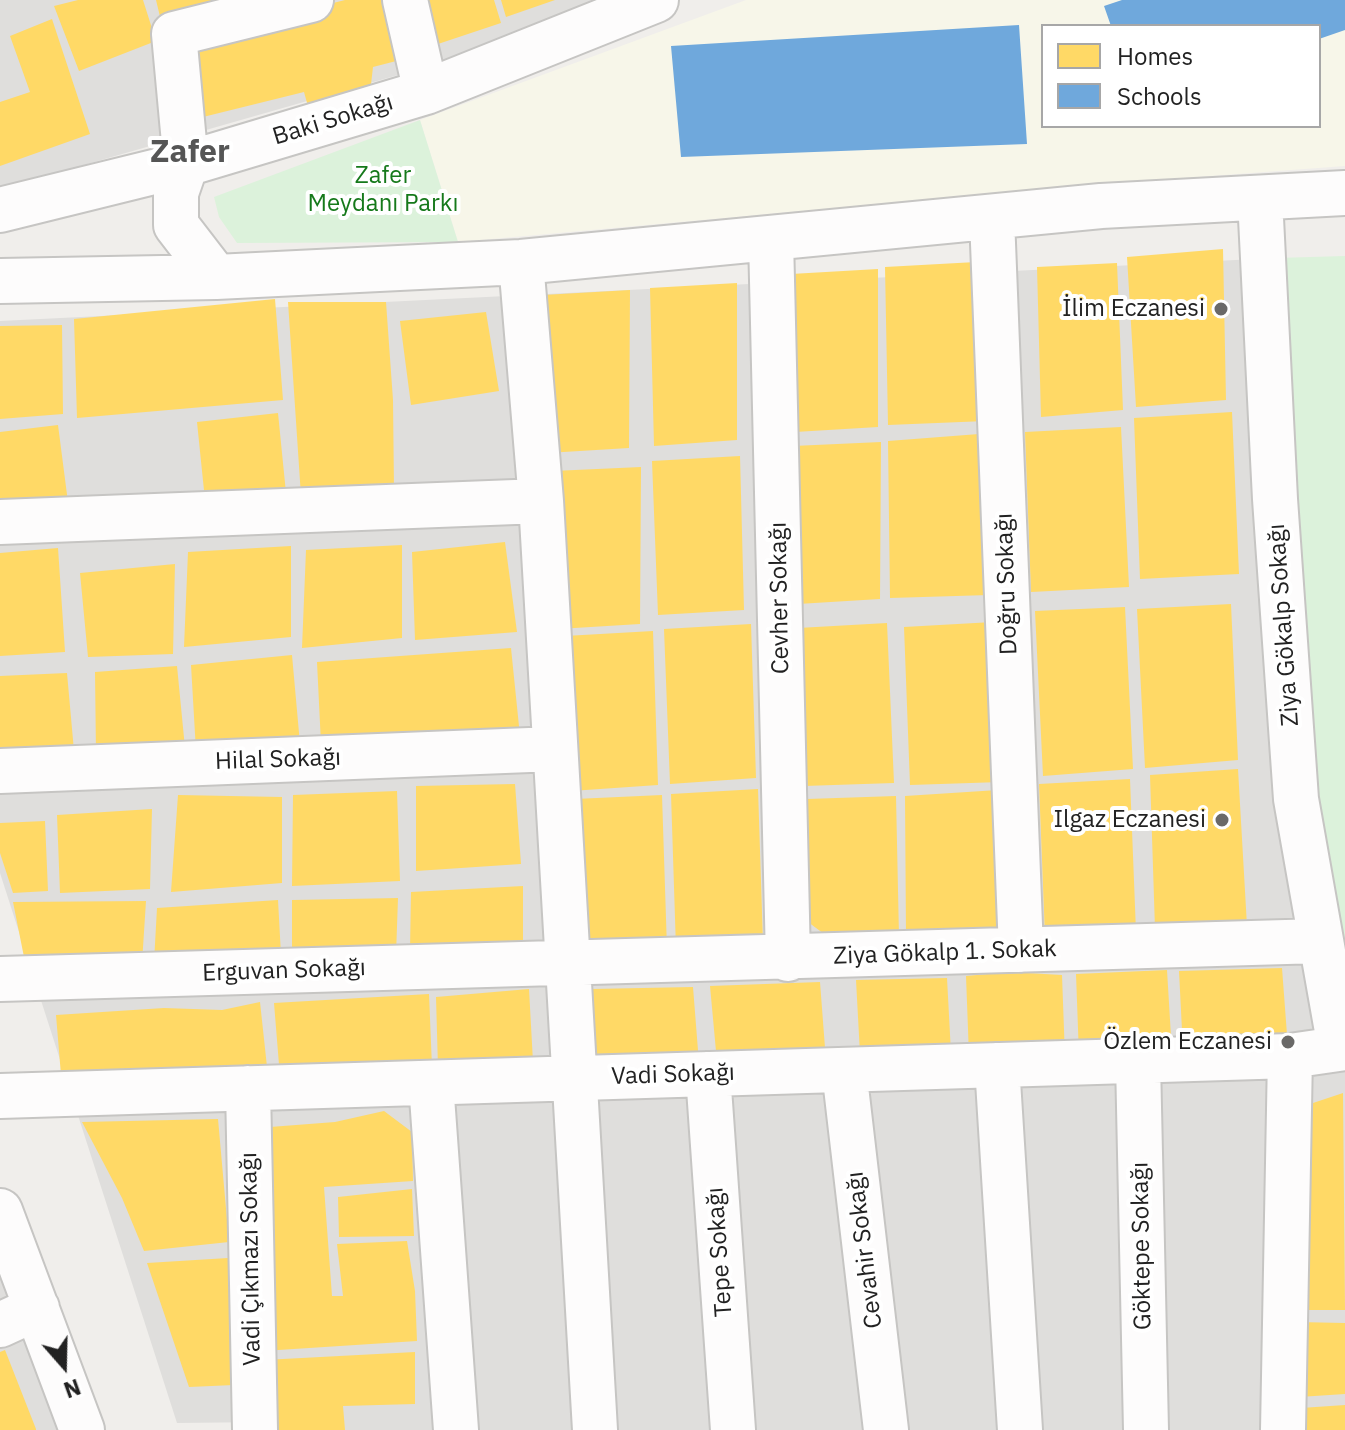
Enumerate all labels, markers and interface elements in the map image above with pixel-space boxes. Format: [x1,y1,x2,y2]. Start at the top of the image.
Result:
legend [1041,24,1321,128]
text: Homes [1117,40,1193,72]
text: Schools [1117,80,1202,112]
street label: Baki Sokağı [269,88,397,152]
district label: Zafer [150,134,230,172]
park label: Zafer Meydanı Parkı [307,162,459,218]
place label: İlim Eczanesi [1062,295,1205,323]
marker: İlim Eczanesi [1212,300,1230,318]
street label: Doğru Sokağı [990,513,1024,655]
street label: Cevher Sokağı [764,522,796,674]
street label: Ziya Gökalp Sokağı [1263,523,1305,727]
street label: Hilal Sokağı [215,743,341,777]
place label: Ilgaz Eczanesi [1053,806,1206,834]
marker: Ilgaz Eczanesi [1213,811,1231,829]
street label: Ziya Gökalp 1. Sokak [833,935,1057,971]
street label: Erguvan Sokağı [202,954,366,988]
place label: Özlem Eczanesi [1103,1028,1272,1056]
marker: Özlem Eczanesi [1279,1033,1297,1051]
street label: Vadi Sokağı [611,1058,735,1092]
street label: Vadi Çıkmazı Sokağı [235,1152,267,1366]
street label: Göktepe Sokağı [1126,1162,1158,1330]
street label: Cevahir Sokağı [841,1170,889,1330]
street label: Tepe Sokağı [701,1186,739,1318]
north arrow [24,1326,104,1406]
text: N [60,1373,85,1405]

